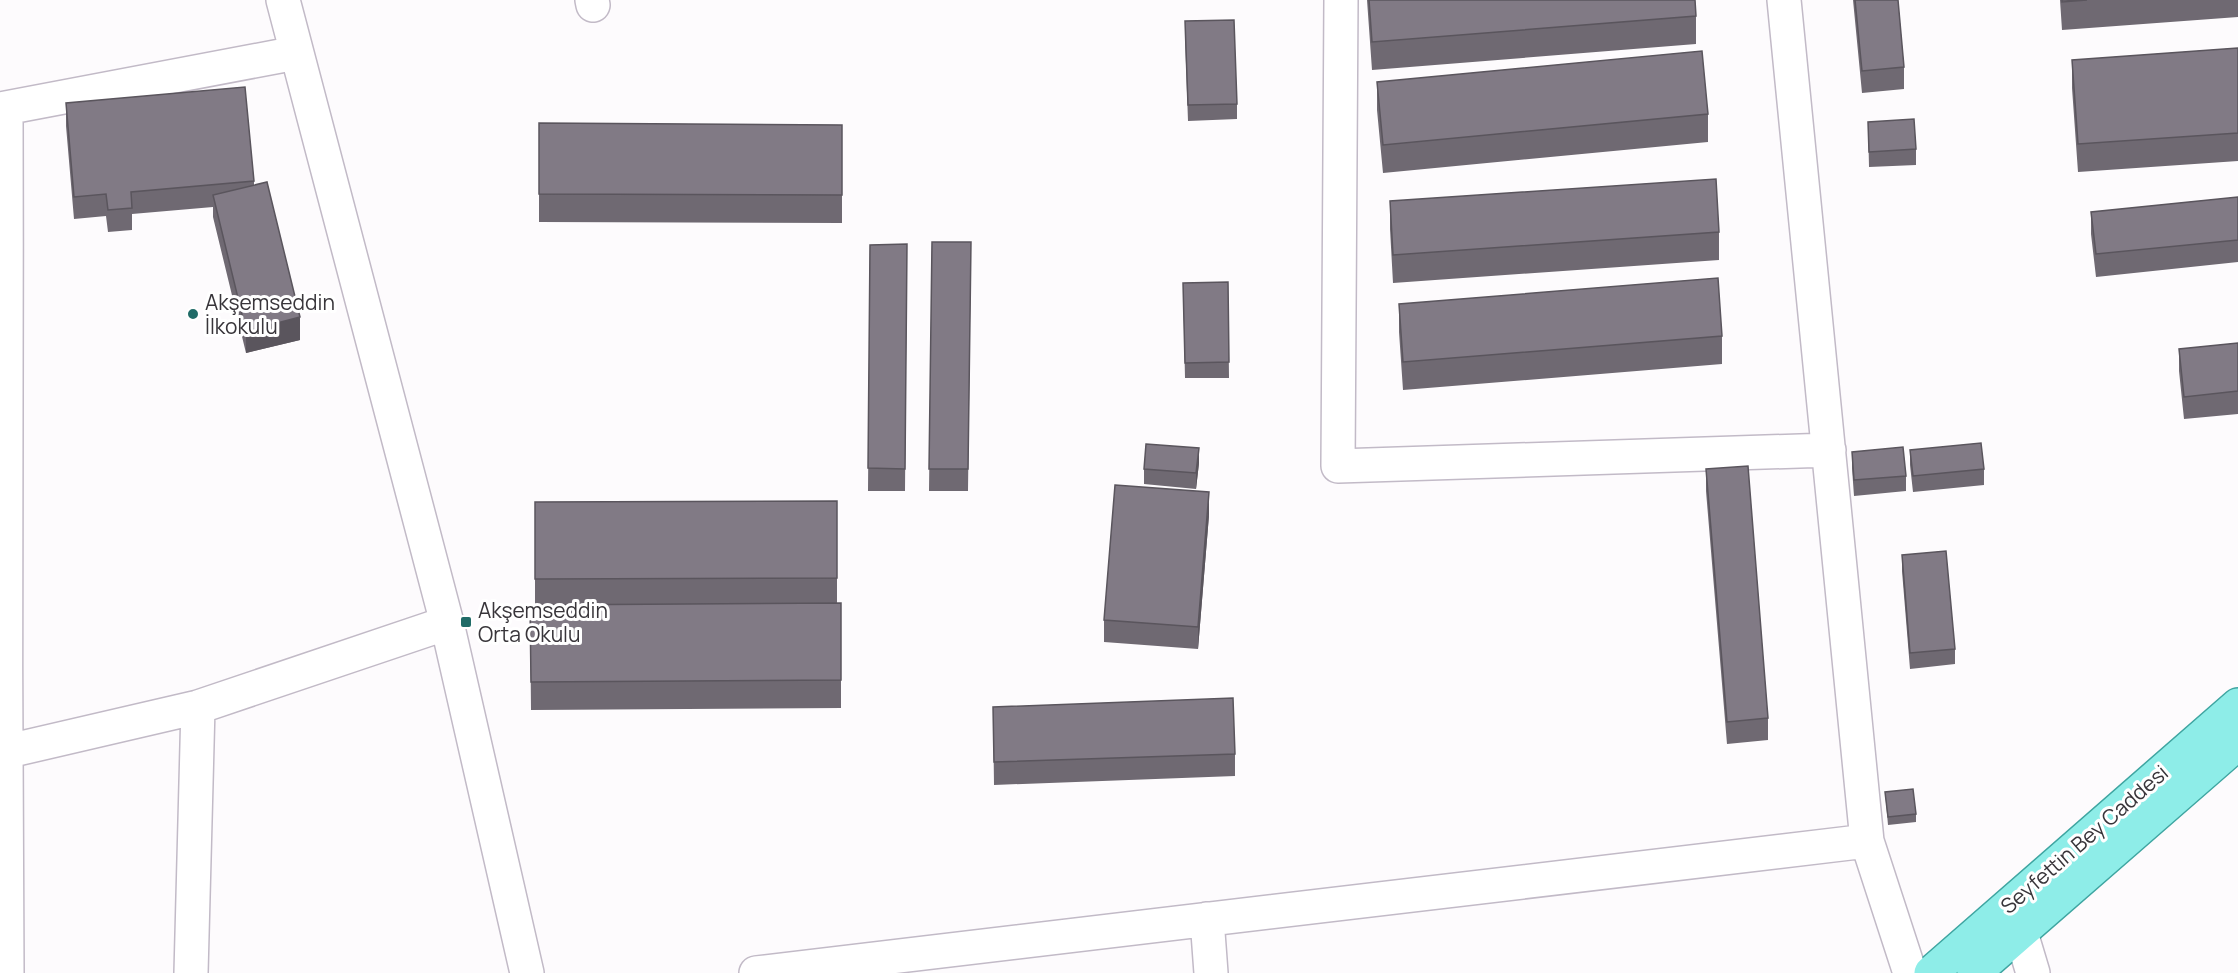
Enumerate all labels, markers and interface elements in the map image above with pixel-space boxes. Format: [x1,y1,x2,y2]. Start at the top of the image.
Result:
place label: Akşemseddin İlkokulu [205,288,335,340]
marker: Akşemseddin İlkokulu [186,307,200,321]
place label: Akşemseddin Orta Okulu [478,596,608,648]
marker: Akşemseddin Orta Okulu [459,615,473,629]
street label: Seyfettin Bey Caddesi [1994,758,2174,920]

